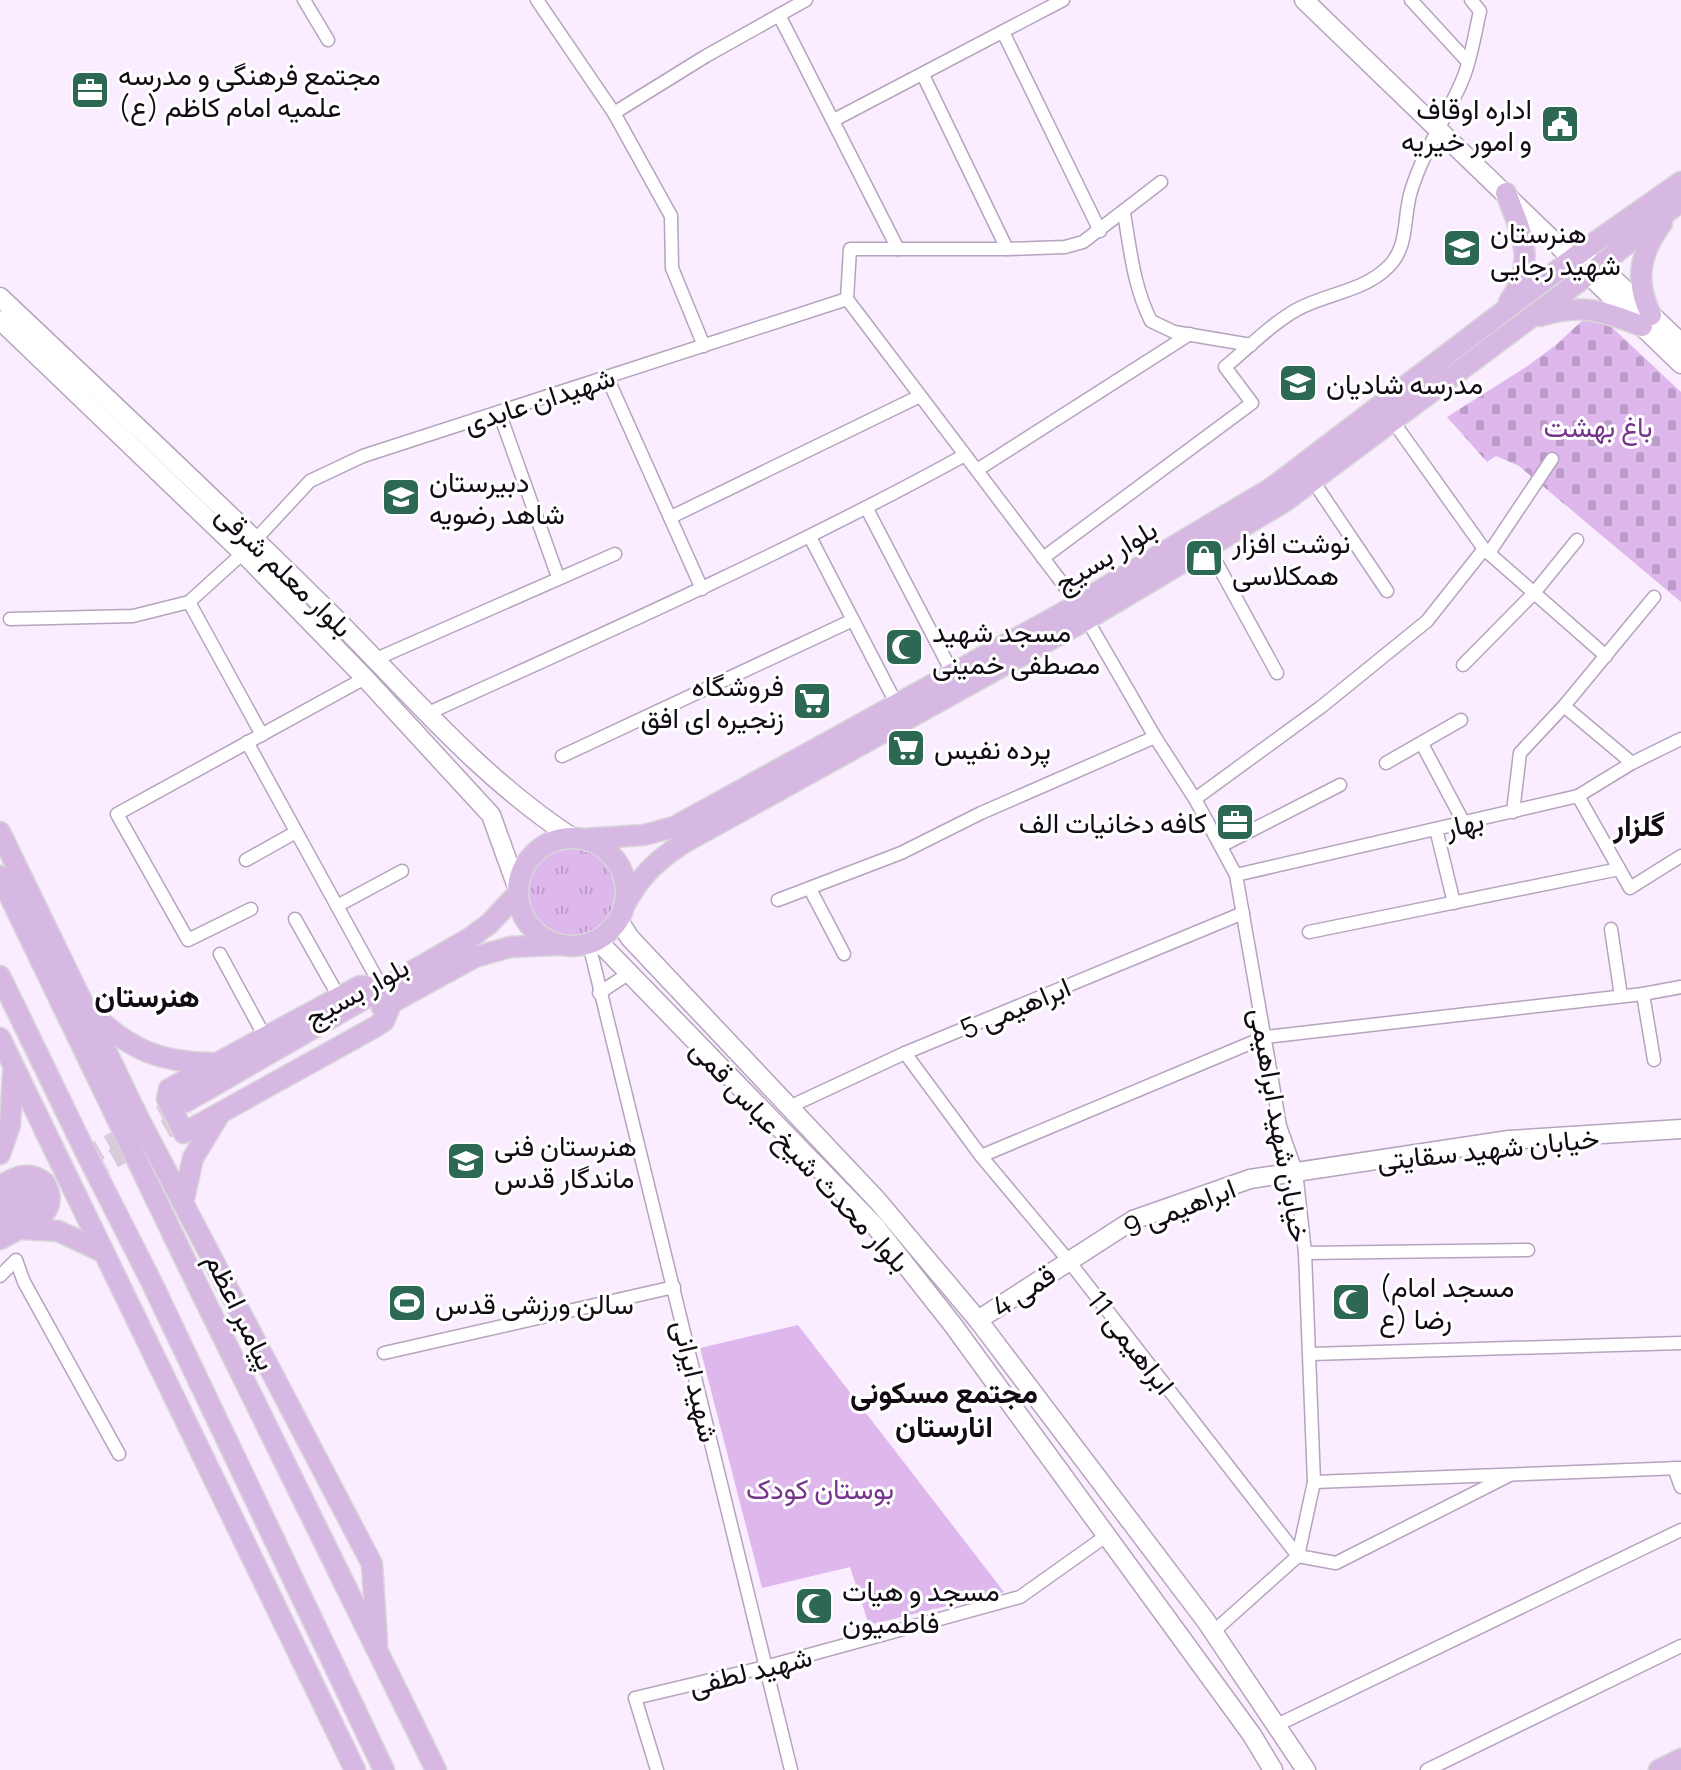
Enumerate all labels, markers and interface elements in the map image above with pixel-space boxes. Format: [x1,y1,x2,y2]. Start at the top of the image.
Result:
place label: مجتمع فرهنگی و مدرسه علمیه امام کاظم (ع) [118,55,381,126]
office icon: مجتمع فرهنگی و مدرسه علمیه امام کاظم (ع) [69,69,111,111]
place label: اداره اوقاف و امور خیریه [1401,89,1532,159]
public building icon: اداره اوقاف و امور خیریه [1539,103,1581,145]
place label: هنرستان شهید رجایی [1490,213,1621,283]
school or university icon: هنرستان شهید رجایی [1441,227,1483,269]
street label: شهیدان عابدی [458,357,620,441]
school or university icon: مدرسه شادیان [1277,362,1319,404]
place label: مدرسه شادیان [1326,364,1483,402]
park label: باغ بهشت [1543,407,1653,446]
place label: دبیرستان شاهد رضویه [429,462,565,532]
school or university icon: دبیرستان شاهد رضویه [380,476,422,518]
street label: بلوار معلم شرقی [208,495,362,646]
street label: بلوار بسیج [1046,509,1165,602]
place label: نوشت افزار همکلاسی [1231,523,1350,593]
shop icon: نوشت افزار همکلاسی [1183,537,1225,579]
place label: مسجد شهید مصطفی خمینی [932,612,1100,682]
mosque icon: مسجد شهید مصطفی خمینی [883,626,925,668]
place label: فروشگاه زنجیره ای افق [640,666,784,736]
supermarket icon: فروشگاه زنجیره ای افق [791,680,833,722]
supermarket icon: پرده نفیس [885,727,927,769]
place label: پرده نفیس [934,729,1051,768]
street label: بهار [1440,800,1487,846]
office icon: کافه دخانیات الف [1214,801,1256,843]
place label: کافه دخانیات الف [1019,803,1207,841]
district label: گلزار [1612,804,1665,845]
street label: بلوار بسیج [297,947,416,1037]
street label: ابراهیمی 5 [954,967,1076,1047]
district label: هنرستان [94,975,200,1016]
street label: خیابان شهید ابراهیمی [1242,1005,1320,1245]
street label: بلوار محدث شیخ عباس قمی [681,1030,919,1281]
street label: خیابان شهید سقایتی [1375,1117,1601,1179]
place label: هنرستان فنی ماندگار قدس [494,1126,637,1196]
school or university icon: هنرستان فنی ماندگار قدس [445,1140,487,1182]
street label: ابراهیمی 9 [1117,1168,1241,1246]
street label: پیامبر اعظم [196,1246,287,1376]
street label: قمی 4 [984,1255,1062,1325]
place label: (مسجد امام رضا (ع [1379,1267,1515,1338]
mosque icon: (مسجد امام رضا (ع [1330,1281,1372,1323]
sports icon: سالن ورزشی قدس [386,1282,428,1324]
street label: ابراهیمی 11 [1080,1282,1184,1402]
place label: سالن ورزشی قدس [435,1284,634,1322]
street label: شهید ایرانی [664,1316,730,1446]
district label: مجتمع مسکونی انارستان [850,1371,1038,1446]
park label: بوستان کودک [746,1469,894,1507]
place label: مسجد و هیات فاطمیون [842,1571,1000,1641]
mosque icon: مسجد و هیات فاطمیون [793,1585,835,1627]
street label: شهید لطفی [684,1636,816,1704]

